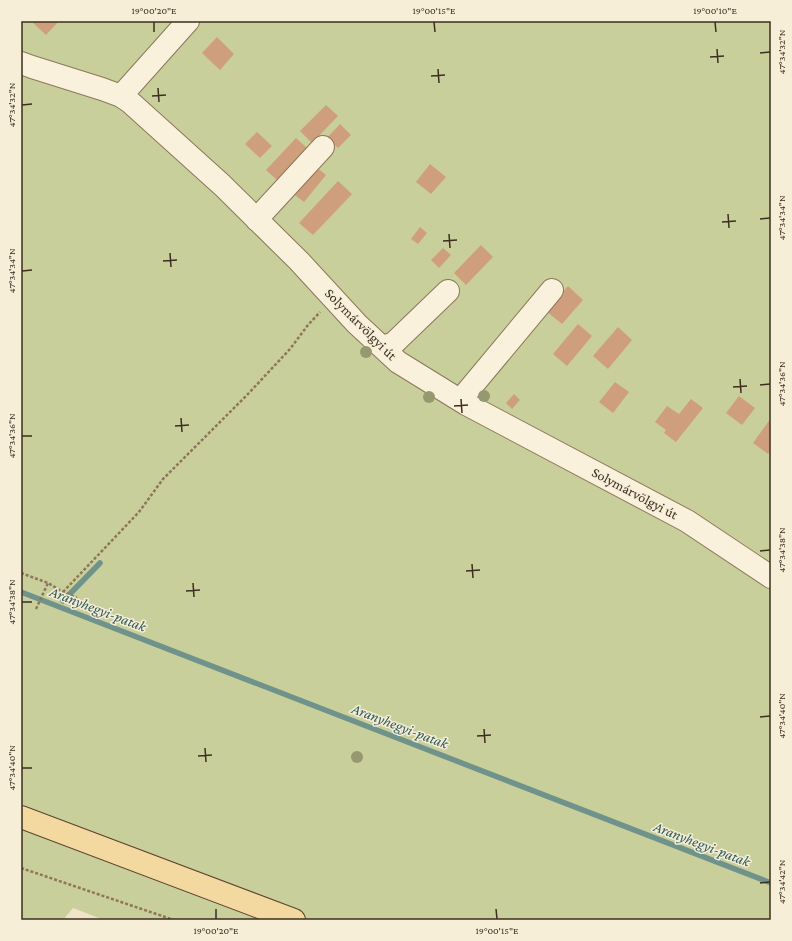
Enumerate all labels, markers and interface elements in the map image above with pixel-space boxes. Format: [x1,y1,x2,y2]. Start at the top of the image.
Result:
text: 19°00'20"E [131,5,177,16]
text: 19°00'15"E [413,5,456,16]
text: 19°00'10"E [693,5,737,16]
text: 47°34'32"N [776,29,787,74]
text: 47°34'32"N [6,82,17,127]
text: 47°34'34"N [776,195,787,240]
text: 47°34'34"N [6,248,17,293]
street label: Solymárvölgyi út [322,285,400,363]
text: 47°34'36"N [776,361,787,407]
text: 47°34'36"N [6,413,17,459]
street label: Solymárvölgyi út [589,464,681,523]
text: 47°34'38"N [776,527,787,573]
text: 47°34'38"N [6,579,17,625]
water label: Aranyhegyi-patak [46,583,150,636]
text: 47°34'40"N [776,693,787,739]
water label: Aranyhegyi-patak [348,700,452,753]
text: 47°34'40"N [6,745,17,791]
water label: Aranyhegyi-patak [650,818,754,871]
text: 47°34'42"N [776,859,787,904]
text: 19°00'20"E [193,925,239,936]
text: 19°00'15"E [476,925,519,936]

